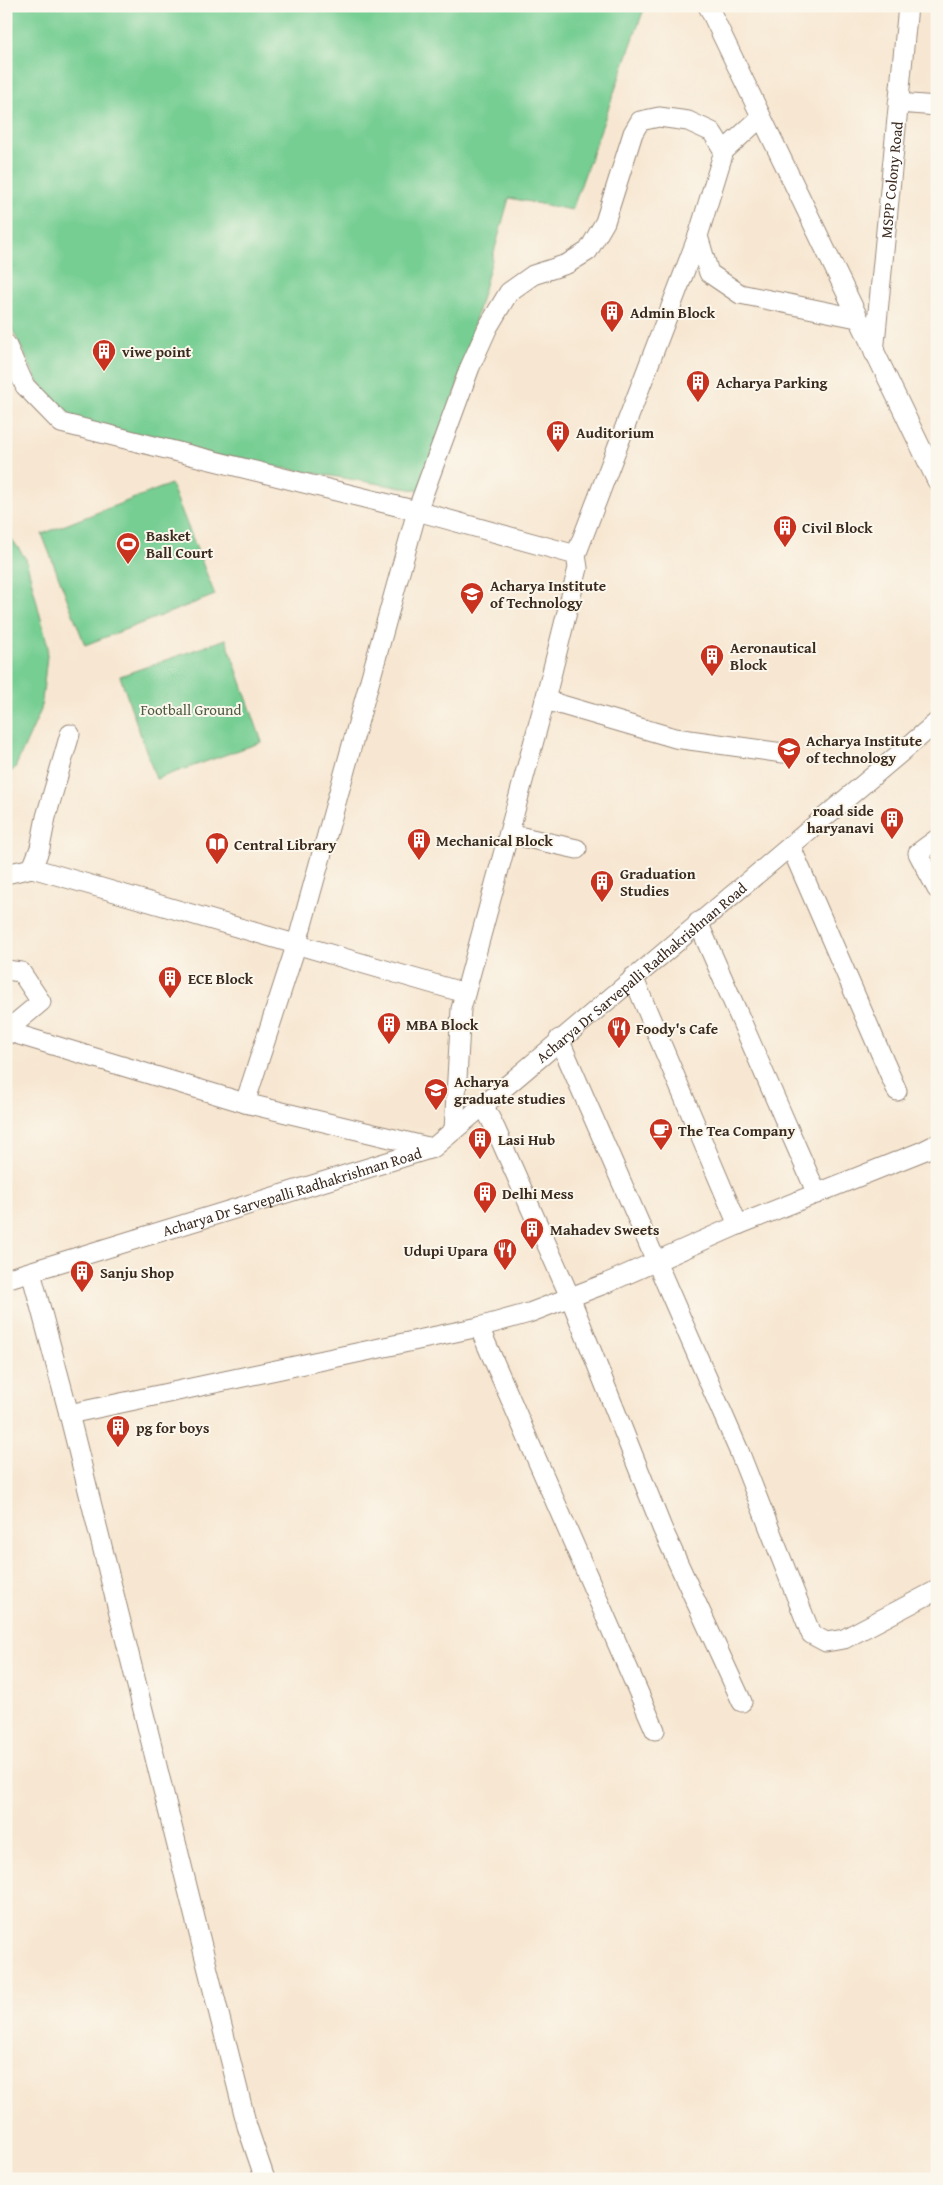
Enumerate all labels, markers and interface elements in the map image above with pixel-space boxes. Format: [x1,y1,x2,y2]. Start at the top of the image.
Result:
street label: MSPP Colony Road [875,120,907,239]
building icon: Admin Block [599,299,625,333]
place label: Admin Block [630,302,715,323]
building icon: viwe point [91,338,117,372]
place label: viwe point [122,341,192,362]
building icon: Acharya Parking [685,369,711,403]
place label: Acharya Parking [716,372,828,393]
building icon: Auditorium [545,419,571,453]
place label: Auditorium [576,422,654,443]
building icon: Civil Block [772,514,798,548]
place label: Civil Block [802,517,873,538]
place label: Basket Ball Court [146,525,214,563]
sports icon: Basket Ball Court [115,531,141,565]
place label: Acharya Institute of Technology [490,575,606,613]
school or university icon: Acharya Institute of Technology [459,581,485,615]
place label: Aeronautical Block [730,637,817,675]
building icon: Aeronautical Block [699,643,725,677]
park label: Football Ground [141,699,241,720]
place label: Acharya Institute of technology [806,730,922,768]
school or university icon: Acharya Institute of technology [776,736,802,770]
place label: road side haryanavi [807,800,874,838]
building icon: road side haryanavi [879,806,905,840]
building icon: Mechanical Block [406,827,432,861]
place label: Mechanical Block [436,830,553,851]
library icon: Central Library [204,831,230,865]
place label: Central Library [234,834,337,855]
place label: Graduation Studies [620,863,696,901]
building icon: Graduation Studies [589,869,615,903]
street label: Acharya Dr Sarvepalli Radhakrishnan Road [531,877,751,1067]
building icon: ECE Block [157,965,183,999]
place label: ECE Block [188,968,253,989]
building icon: MBA Block [376,1011,402,1045]
place label: MBA Block [406,1014,479,1035]
restaurant icon: Foody's Cafe [606,1015,632,1049]
place label: Foody's Cafe [636,1018,718,1039]
place label: Acharya graduate studies [454,1071,565,1109]
school or university icon: Acharya graduate studies [423,1077,449,1111]
cafe icon: The Tea Company [648,1117,674,1151]
place label: The Tea Company [678,1120,795,1141]
building icon: Lasi Hub [467,1126,493,1160]
place label: Lasi Hub [498,1129,555,1150]
street label: Acharya Dr Sarvepalli Radhakrishnan Road [160,1142,424,1241]
building icon: Delhi Mess [472,1180,498,1214]
place label: Delhi Mess [502,1183,574,1204]
building icon: Mahadev Sweets [519,1216,545,1250]
place label: Mahadev Sweets [550,1219,659,1240]
restaurant icon: Udupi Upara [492,1237,518,1271]
place label: Udupi Upara [403,1240,488,1261]
building icon: Sanju Shop [69,1259,95,1293]
place label: Sanju Shop [100,1262,175,1283]
building icon: pg for boys [105,1414,131,1448]
place label: pg for boys [136,1417,209,1438]

